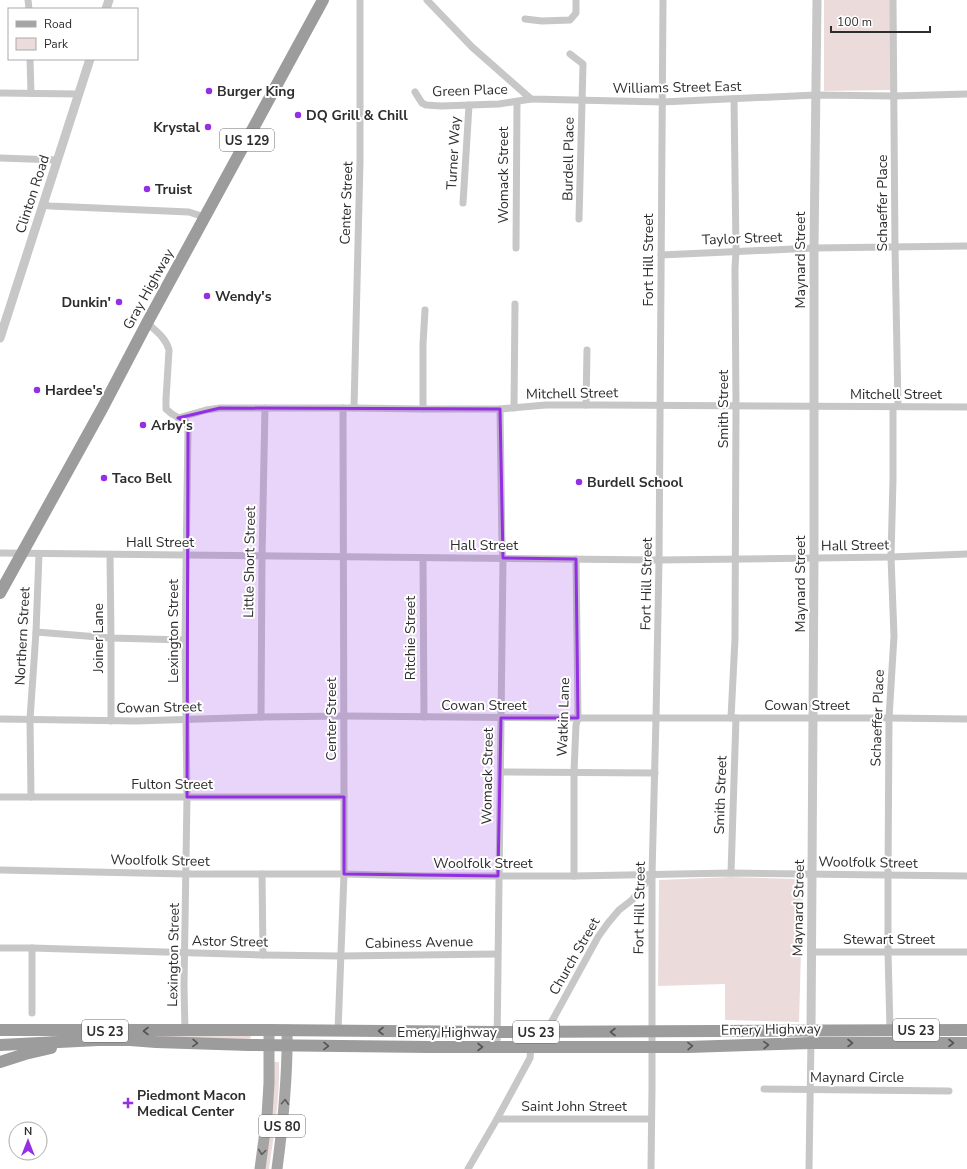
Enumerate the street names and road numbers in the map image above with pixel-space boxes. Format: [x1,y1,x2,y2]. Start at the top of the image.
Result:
street label: Williams Street East [612,77,742,98]
street label: Green Place [432,80,508,101]
street label: Turner Way [442,115,465,190]
street label: Burdell Place [558,117,579,201]
street label: Womack Street [494,126,513,224]
road number: US 129 [220,129,274,151]
street label: Clinton Road [11,152,54,236]
street label: Schaeffer Place [873,154,892,252]
street label: Center Street [336,161,357,245]
street label: Maynard Street [791,212,810,308]
street label: Fort Hill Street [639,213,658,307]
street label: Taylor Street [701,228,783,249]
street label: Gray Highway [118,245,179,333]
street label: Smith Street [714,370,733,448]
street label: Mitchell Street [526,383,618,404]
street label: Mitchell Street [850,385,942,404]
street label: Little Short Street [239,506,260,618]
street label: Hall Street [126,533,194,552]
street label: Hall Street [821,535,889,556]
street label: Hall Street [450,536,518,555]
street label: Maynard Street [791,536,810,632]
street label: Fort Hill Street [636,537,657,631]
street label: Lexington Street [164,579,183,683]
street label: Northern Street [10,586,35,686]
street label: Ritchie Street [401,596,420,680]
street label: Joiner Lane [89,603,108,674]
street label: Schaeffer Place [866,669,889,767]
street label: Center Street [322,677,341,761]
street label: Watkin Lane [553,677,574,757]
street label: Cowan Street [441,696,527,715]
street label: Cowan Street [764,696,850,715]
street label: Cowan Street [116,697,202,718]
street label: Womack Street [477,727,498,825]
street label: Smith Street [710,755,731,835]
street label: Fulton Street [131,775,213,794]
street label: Woolfolk Street [110,850,210,871]
street label: Woolfolk Street [818,852,918,873]
street label: Woolfolk Street [433,854,533,873]
street label: Maynard Street [788,859,809,957]
street label: Fort Hill Street [629,861,650,955]
street label: Lexington Street [163,903,184,1007]
street label: Church Street [545,914,604,998]
street label: Stewart Street [843,930,935,949]
street label: Astor Street [192,931,268,952]
street label: Cabiness Avenue [365,932,473,953]
street label: Emery Highway [721,1019,822,1040]
road number: US 23 [893,1019,939,1041]
road number: US 23 [82,1020,128,1042]
road number: US 23 [513,1021,559,1043]
street label: Emery Highway [397,1023,498,1042]
street label: Maynard Circle [810,1068,904,1087]
street label: Saint John Street [521,1097,627,1116]
road number: US 80 [259,1115,305,1137]

